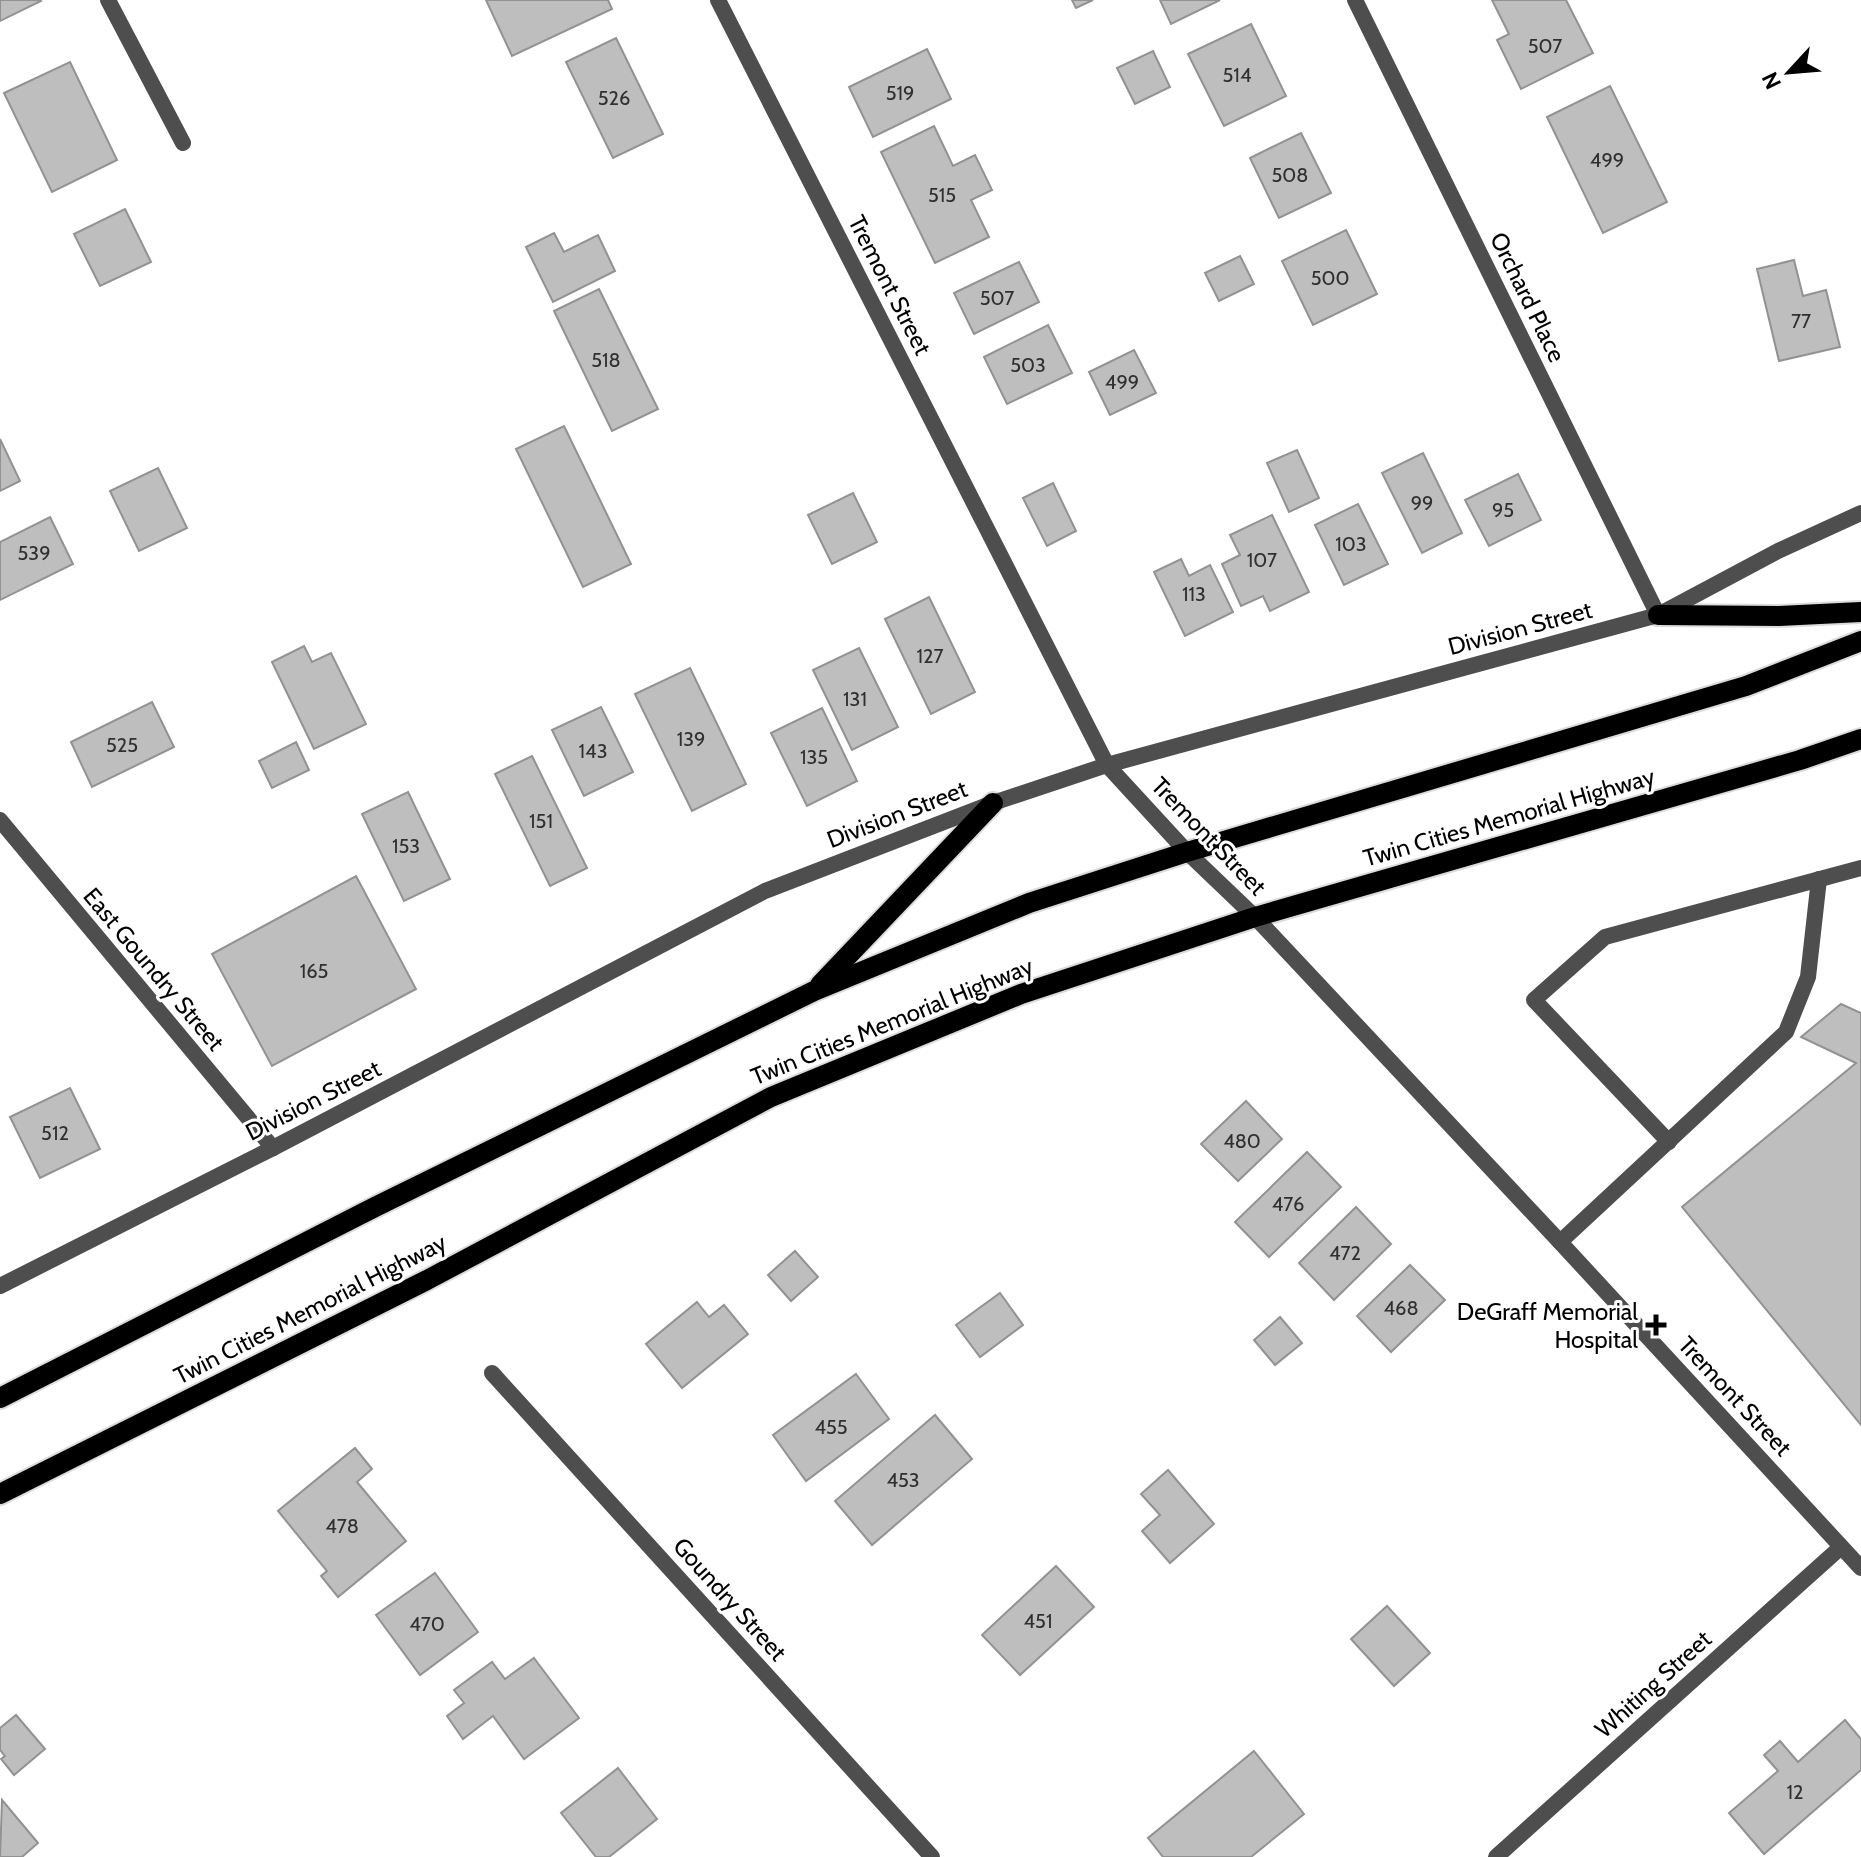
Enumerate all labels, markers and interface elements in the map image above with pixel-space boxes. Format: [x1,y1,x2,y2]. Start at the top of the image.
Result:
north arrow [1749,32,1829,112]
house number: 507 [1528,34,1562,58]
house number: 514 [1223,63,1252,87]
text: N [1756,68,1787,93]
house number: 519 [886,81,914,105]
house number: 526 [598,86,630,110]
house number: 499 [1590,148,1624,172]
house number: 508 [1272,163,1308,187]
house number: 515 [928,183,956,207]
street label: Tremont Street [842,210,938,360]
street label: Orchard Place [1484,227,1572,367]
house number: 500 [1311,266,1349,290]
house number: 507 [980,286,1014,310]
house number: 77 [1791,309,1811,333]
house number: 518 [591,348,621,372]
house number: 503 [1010,353,1046,377]
house number: 499 [1105,370,1139,394]
house number: 99 [1411,491,1433,515]
house number: 95 [1492,498,1514,522]
house number: 103 [1335,532,1367,556]
house number: 539 [18,541,51,565]
house number: 107 [1247,548,1277,572]
house number: 113 [1182,582,1206,606]
street label: Division Street [1445,595,1595,661]
house number: 127 [916,644,944,668]
house number: 131 [843,687,867,711]
house number: 139 [677,727,705,751]
house number: 525 [106,733,138,757]
house number: 143 [579,739,607,763]
house number: 135 [800,745,828,769]
street label: Twin Cities Memorial Highway [1360,761,1658,873]
street label: Tremont Street [1145,771,1273,901]
street label: Division Street [823,774,971,854]
house number: 151 [529,809,553,833]
house number: 153 [392,834,420,858]
street label: East Goundry Street [77,882,231,1056]
street label: Twin Cities Memorial Highway [747,951,1037,1091]
house number: 165 [300,959,328,983]
street label: Division Street [240,1053,386,1147]
house number: 512 [41,1121,69,1145]
house number: 480 [1223,1129,1261,1153]
house number: 476 [1272,1192,1304,1216]
street label: Twin Cities Memorial Highway [169,1228,451,1390]
house number: 472 [1329,1241,1361,1265]
house number: 468 [1383,1296,1419,1320]
place label: DeGraff Memorial Hospital [1457,1297,1638,1354]
marker: DeGraff Memorial Hospital [1645,1314,1667,1336]
street label: Tremont Street [1672,1330,1798,1462]
house number: 455 [814,1415,848,1439]
house number: 453 [886,1468,920,1492]
house number: 478 [325,1514,359,1538]
street label: Goundry Street [667,1532,793,1666]
house number: 451 [1024,1609,1052,1633]
house number: 470 [409,1612,445,1636]
street label: Whiting Street [1589,1624,1717,1744]
house number: 12 [1787,1780,1804,1804]

